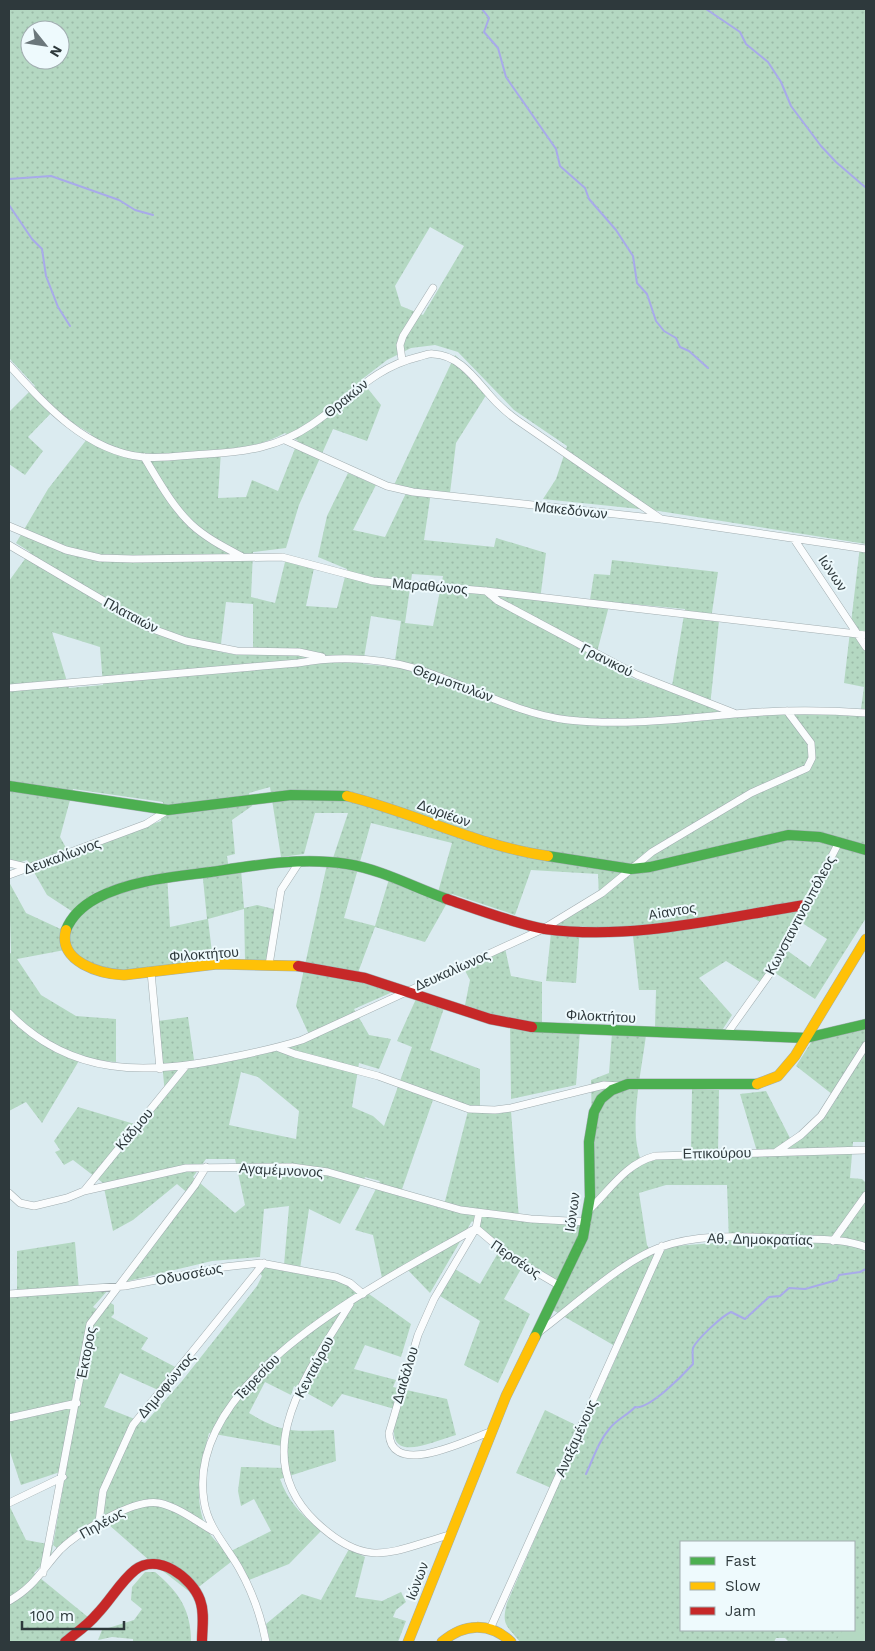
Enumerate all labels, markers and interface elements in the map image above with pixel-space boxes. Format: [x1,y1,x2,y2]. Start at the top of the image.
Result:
north arrow [20,20,70,70]
text: N [47,43,66,60]
street label: Θρακών [321,376,371,420]
street label: Μακεδόνων [534,498,608,522]
street label: Ιώνων [815,552,851,594]
street label: Μαραθώνος [391,575,469,597]
street label: Πλαταιών [101,594,161,636]
street label: Γρανικού [578,640,636,680]
street label: Θερμοπυλών [411,661,495,705]
street label: Δωριέων [415,796,473,830]
street label: Δευκαλίωνος [21,835,103,877]
street label: Κωνσταντινουπόλεος [762,852,838,977]
street label: Aiαντος [647,899,697,923]
street label: Φιλοκτήτου [169,944,239,964]
street label: Δευκαλίωνος [412,946,492,994]
street label: Φιλοκτήτου [566,1006,636,1026]
street label: Κάδμου [112,1105,156,1153]
street label: Επικούρου [683,1144,751,1162]
street label: Αγαμέμνονος [239,1160,324,1180]
street label: Ιώνων [561,1191,583,1233]
street label: Αθ. Δημοκρατίας [707,1230,813,1248]
street label: Περσέως [488,1236,544,1282]
street label: Οδυσσέως [154,1260,224,1288]
street label: Έκτορος [73,1325,99,1382]
street label: Κενταύρου [291,1334,337,1400]
street label: Δαιδάλου [389,1345,421,1405]
street label: Δημοφώντος [134,1349,198,1421]
street label: Τειρεσίου [231,1351,283,1403]
street label: Αναξαμένους [552,1397,600,1479]
street label: Πηλέως [77,1504,127,1542]
legend [680,1541,855,1631]
text: Fast [725,1552,757,1570]
street label: Ιώνων [402,1560,432,1602]
text: Slow [725,1577,761,1595]
scale bar [22,1598,125,1630]
text: Jam [725,1602,756,1620]
text: 100 m [30,1607,74,1625]

